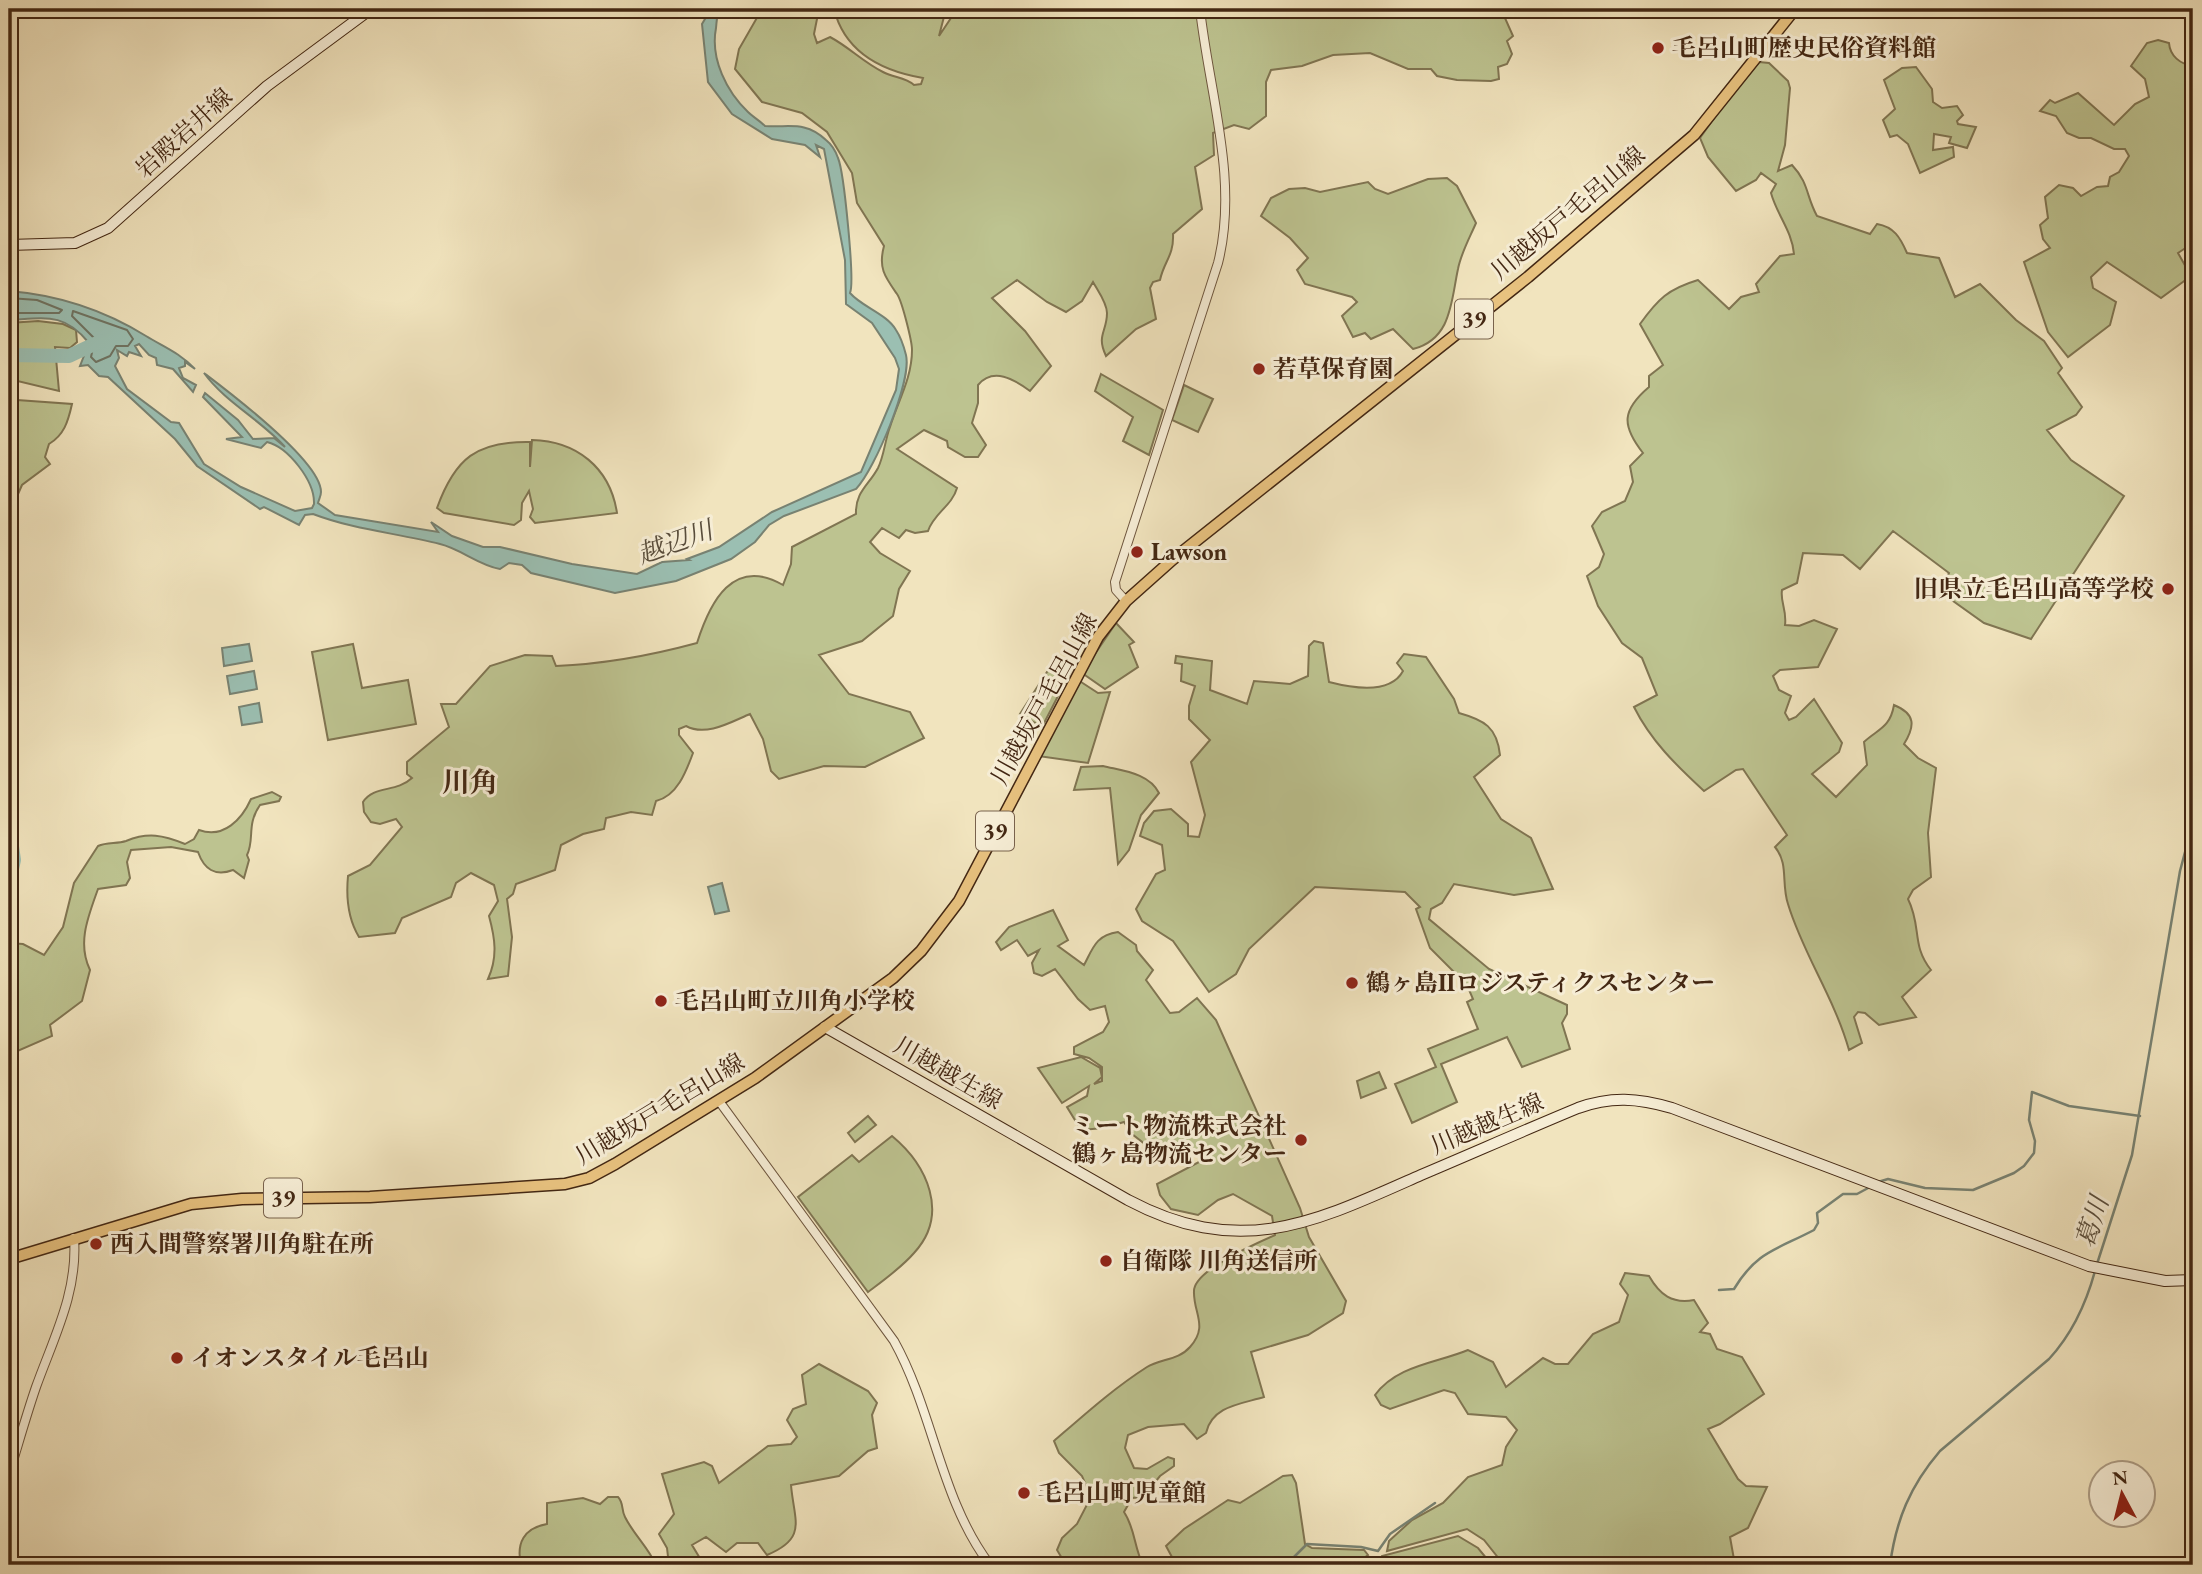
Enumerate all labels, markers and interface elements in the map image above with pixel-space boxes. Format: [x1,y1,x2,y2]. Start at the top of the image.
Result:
place label: 毛呂山町歴史民俗資料館 [1672,32,1936,63]
marker: 毛呂山町歴史民俗資料館 [1650,40,1666,56]
street label: 岩殿岩井線 [129,81,239,184]
street label: 川越坂戸毛呂山線 [1484,139,1651,286]
road number: 39 [1455,300,1493,338]
place label: 若草保育園 [1273,353,1393,384]
marker: 若草保育園 [1251,361,1267,377]
water label: 越辺川 [633,512,720,571]
place label: Lawson [1151,536,1228,567]
marker: Lawson [1129,544,1145,560]
place label: 旧県立毛呂山高等学校 [1914,573,2154,604]
marker: 旧県立毛呂山高等学校 [2160,581,2176,597]
street label: 川越坂戸毛呂山線 [983,607,1104,790]
district label: 川角 [442,764,498,800]
road number: 39 [976,811,1014,850]
place label: 鶴ヶ島Ⅱロジスティクスセンター [1366,967,1715,998]
marker: 鶴ヶ島Ⅱロジスティクスセンター [1344,975,1360,991]
place label: 毛呂山町立川角小学校 [675,985,915,1016]
marker: 毛呂山町立川角小学校 [653,993,669,1009]
street label: 川越越生線 [889,1029,1008,1116]
street label: 川越坂戸毛呂山線 [569,1046,750,1171]
street label: 川越越生線 [1426,1086,1548,1161]
place label: ミート物流株式会社 鶴ヶ島物流センター [1071,1110,1287,1169]
marker: ミート物流株式会社 鶴ヶ島物流センター [1293,1132,1309,1148]
road number: 39 [264,1178,302,1218]
water label: 葛川 [2068,1189,2117,1252]
place label: 西入間警察署川角駐在所 [110,1228,374,1259]
marker: 西入間警察署川角駐在所 [88,1236,104,1252]
place label: 自衛隊 川角送信所 [1120,1245,1318,1276]
marker: 自衛隊 川角送信所 [1098,1253,1114,1269]
place label: イオンスタイル毛呂山 [191,1342,429,1373]
marker: イオンスタイル毛呂山 [169,1350,185,1366]
north arrow [2086,1458,2156,1528]
text: N [2111,1464,2130,1491]
place label: 毛呂山町児童館 [1038,1477,1206,1508]
marker: 毛呂山町児童館 [1016,1485,1032,1501]

